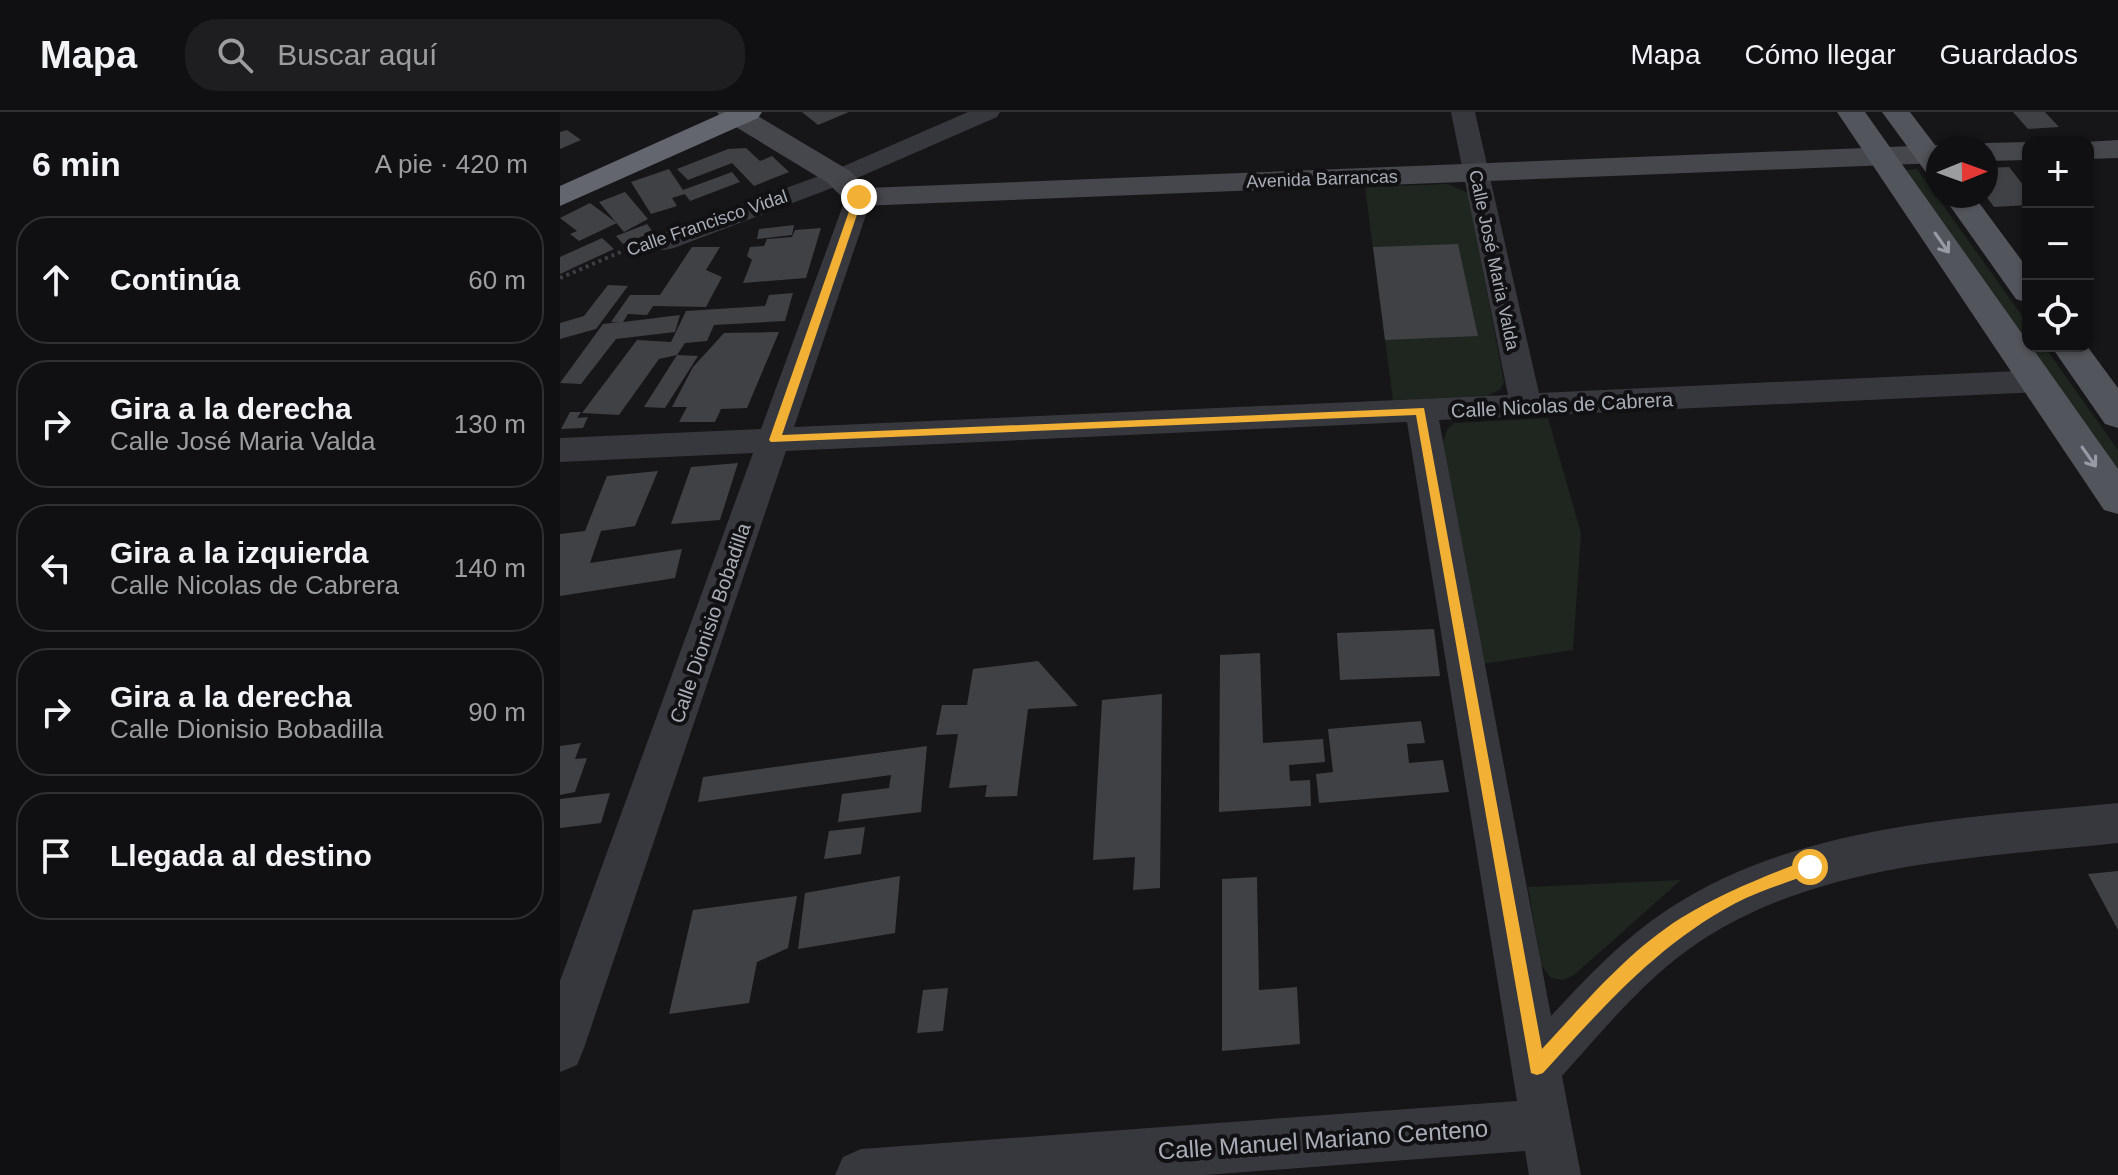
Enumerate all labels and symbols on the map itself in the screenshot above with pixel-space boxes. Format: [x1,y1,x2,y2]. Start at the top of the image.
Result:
north arrow [1926,136,1998,208]
street label: Avenida Barrancas [1246,166,1398,192]
street label: Calle José Maria Valda [1465,168,1523,353]
route end [841,179,877,215]
street label: Calle Francisco Vidal [624,186,790,260]
one-way arrow [1934,231,1950,253]
street label: Calle Nicolas de Cabrera [1450,388,1674,422]
one-way arrow [2081,445,2097,468]
street label: Calle Dionisio Bobadilla [665,519,755,726]
route start [1792,849,1828,885]
street label: Calle Manuel Mariano Centeno [1157,1114,1489,1165]

